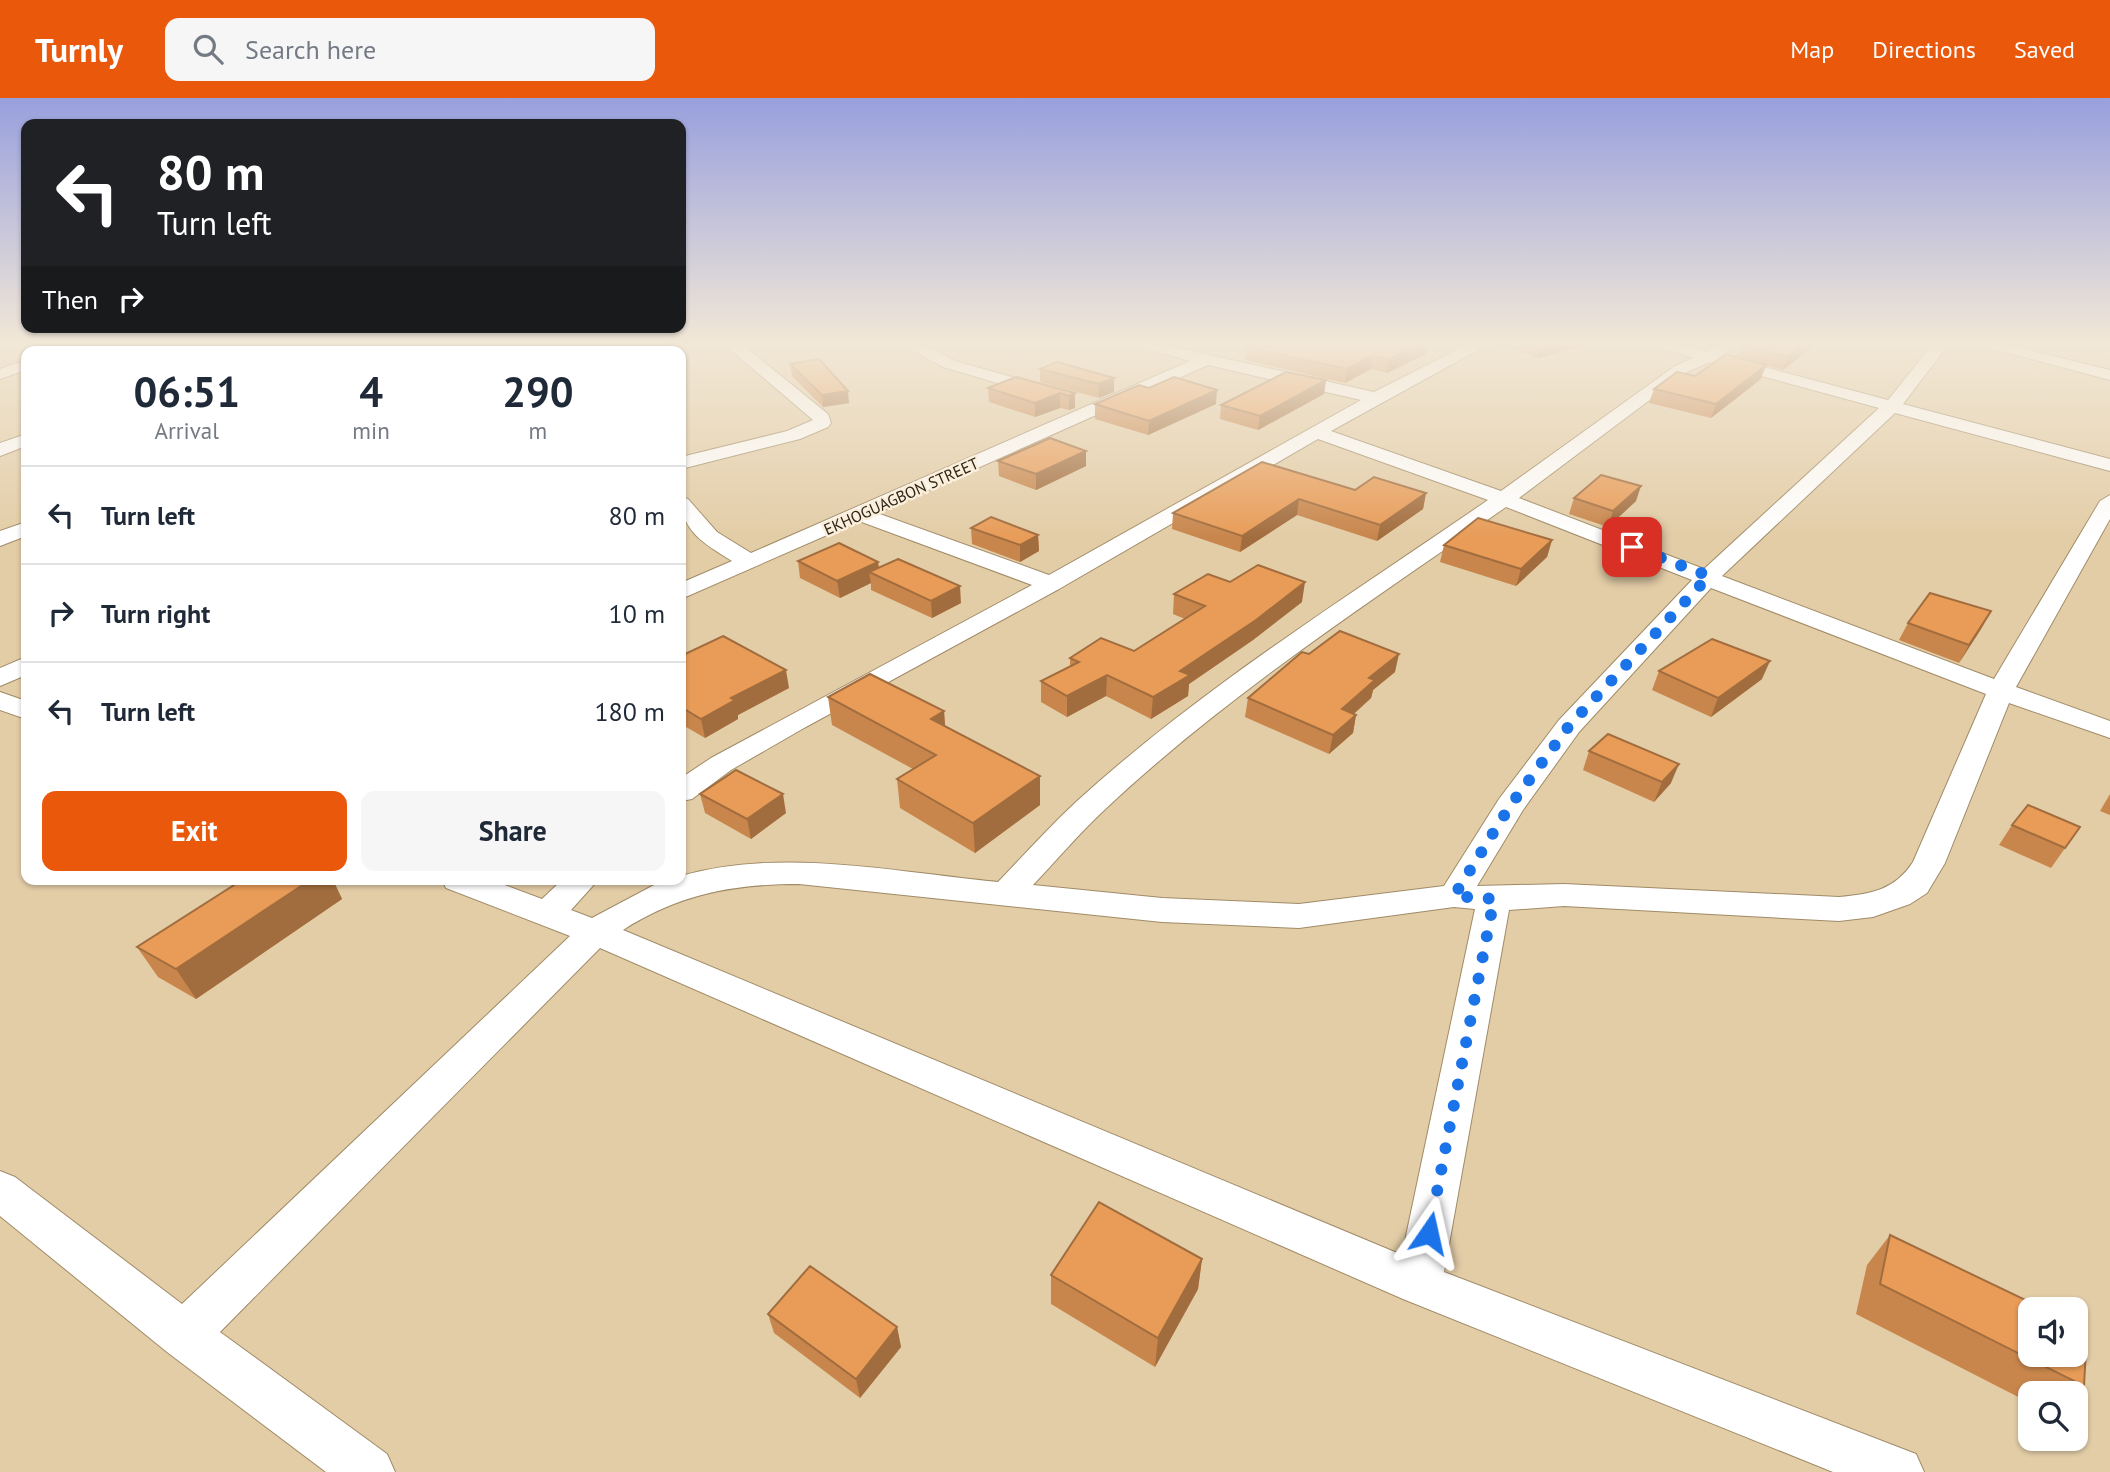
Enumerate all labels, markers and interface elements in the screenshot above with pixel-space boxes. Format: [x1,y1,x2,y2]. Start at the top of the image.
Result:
search box [165,18,655,81]
text: Turnly [35,28,123,71]
icon: search [189,30,227,68]
text: Search here [245,33,376,66]
text: Map [1790,34,1834,65]
text: Directions [1872,34,1976,65]
text: Saved [2014,34,2075,65]
text: 80 m [157,140,264,204]
icon: left [42,147,133,238]
text: Turn left [157,202,272,244]
icon: right [112,280,150,318]
text: Then [42,283,98,316]
text: 06:51 [133,364,240,419]
text: 4 [359,364,383,419]
text: 290 [502,364,574,419]
text: Arrival [154,416,219,445]
text: min [352,416,390,445]
text: m [529,416,547,445]
street label: EKHOGUAGBON STREET [821,453,982,539]
icon: left [42,496,80,534]
text: Turn left [101,499,195,532]
text: 80 m [609,499,665,532]
pin [1602,517,1662,577]
icon: arrive [1613,528,1651,566]
icon: right [42,594,80,632]
text: Turn right [101,597,210,630]
text: 10 m [609,597,665,630]
icon: left [42,692,80,730]
text: Turn left [101,695,195,728]
text: 180 m [594,695,665,728]
button: Exit [42,791,347,871]
button: Share [361,791,665,871]
position arrow [1392,1196,1466,1270]
map controls [2018,1297,2088,1451]
button: sound [2018,1297,2088,1367]
button: search [2018,1381,2088,1451]

